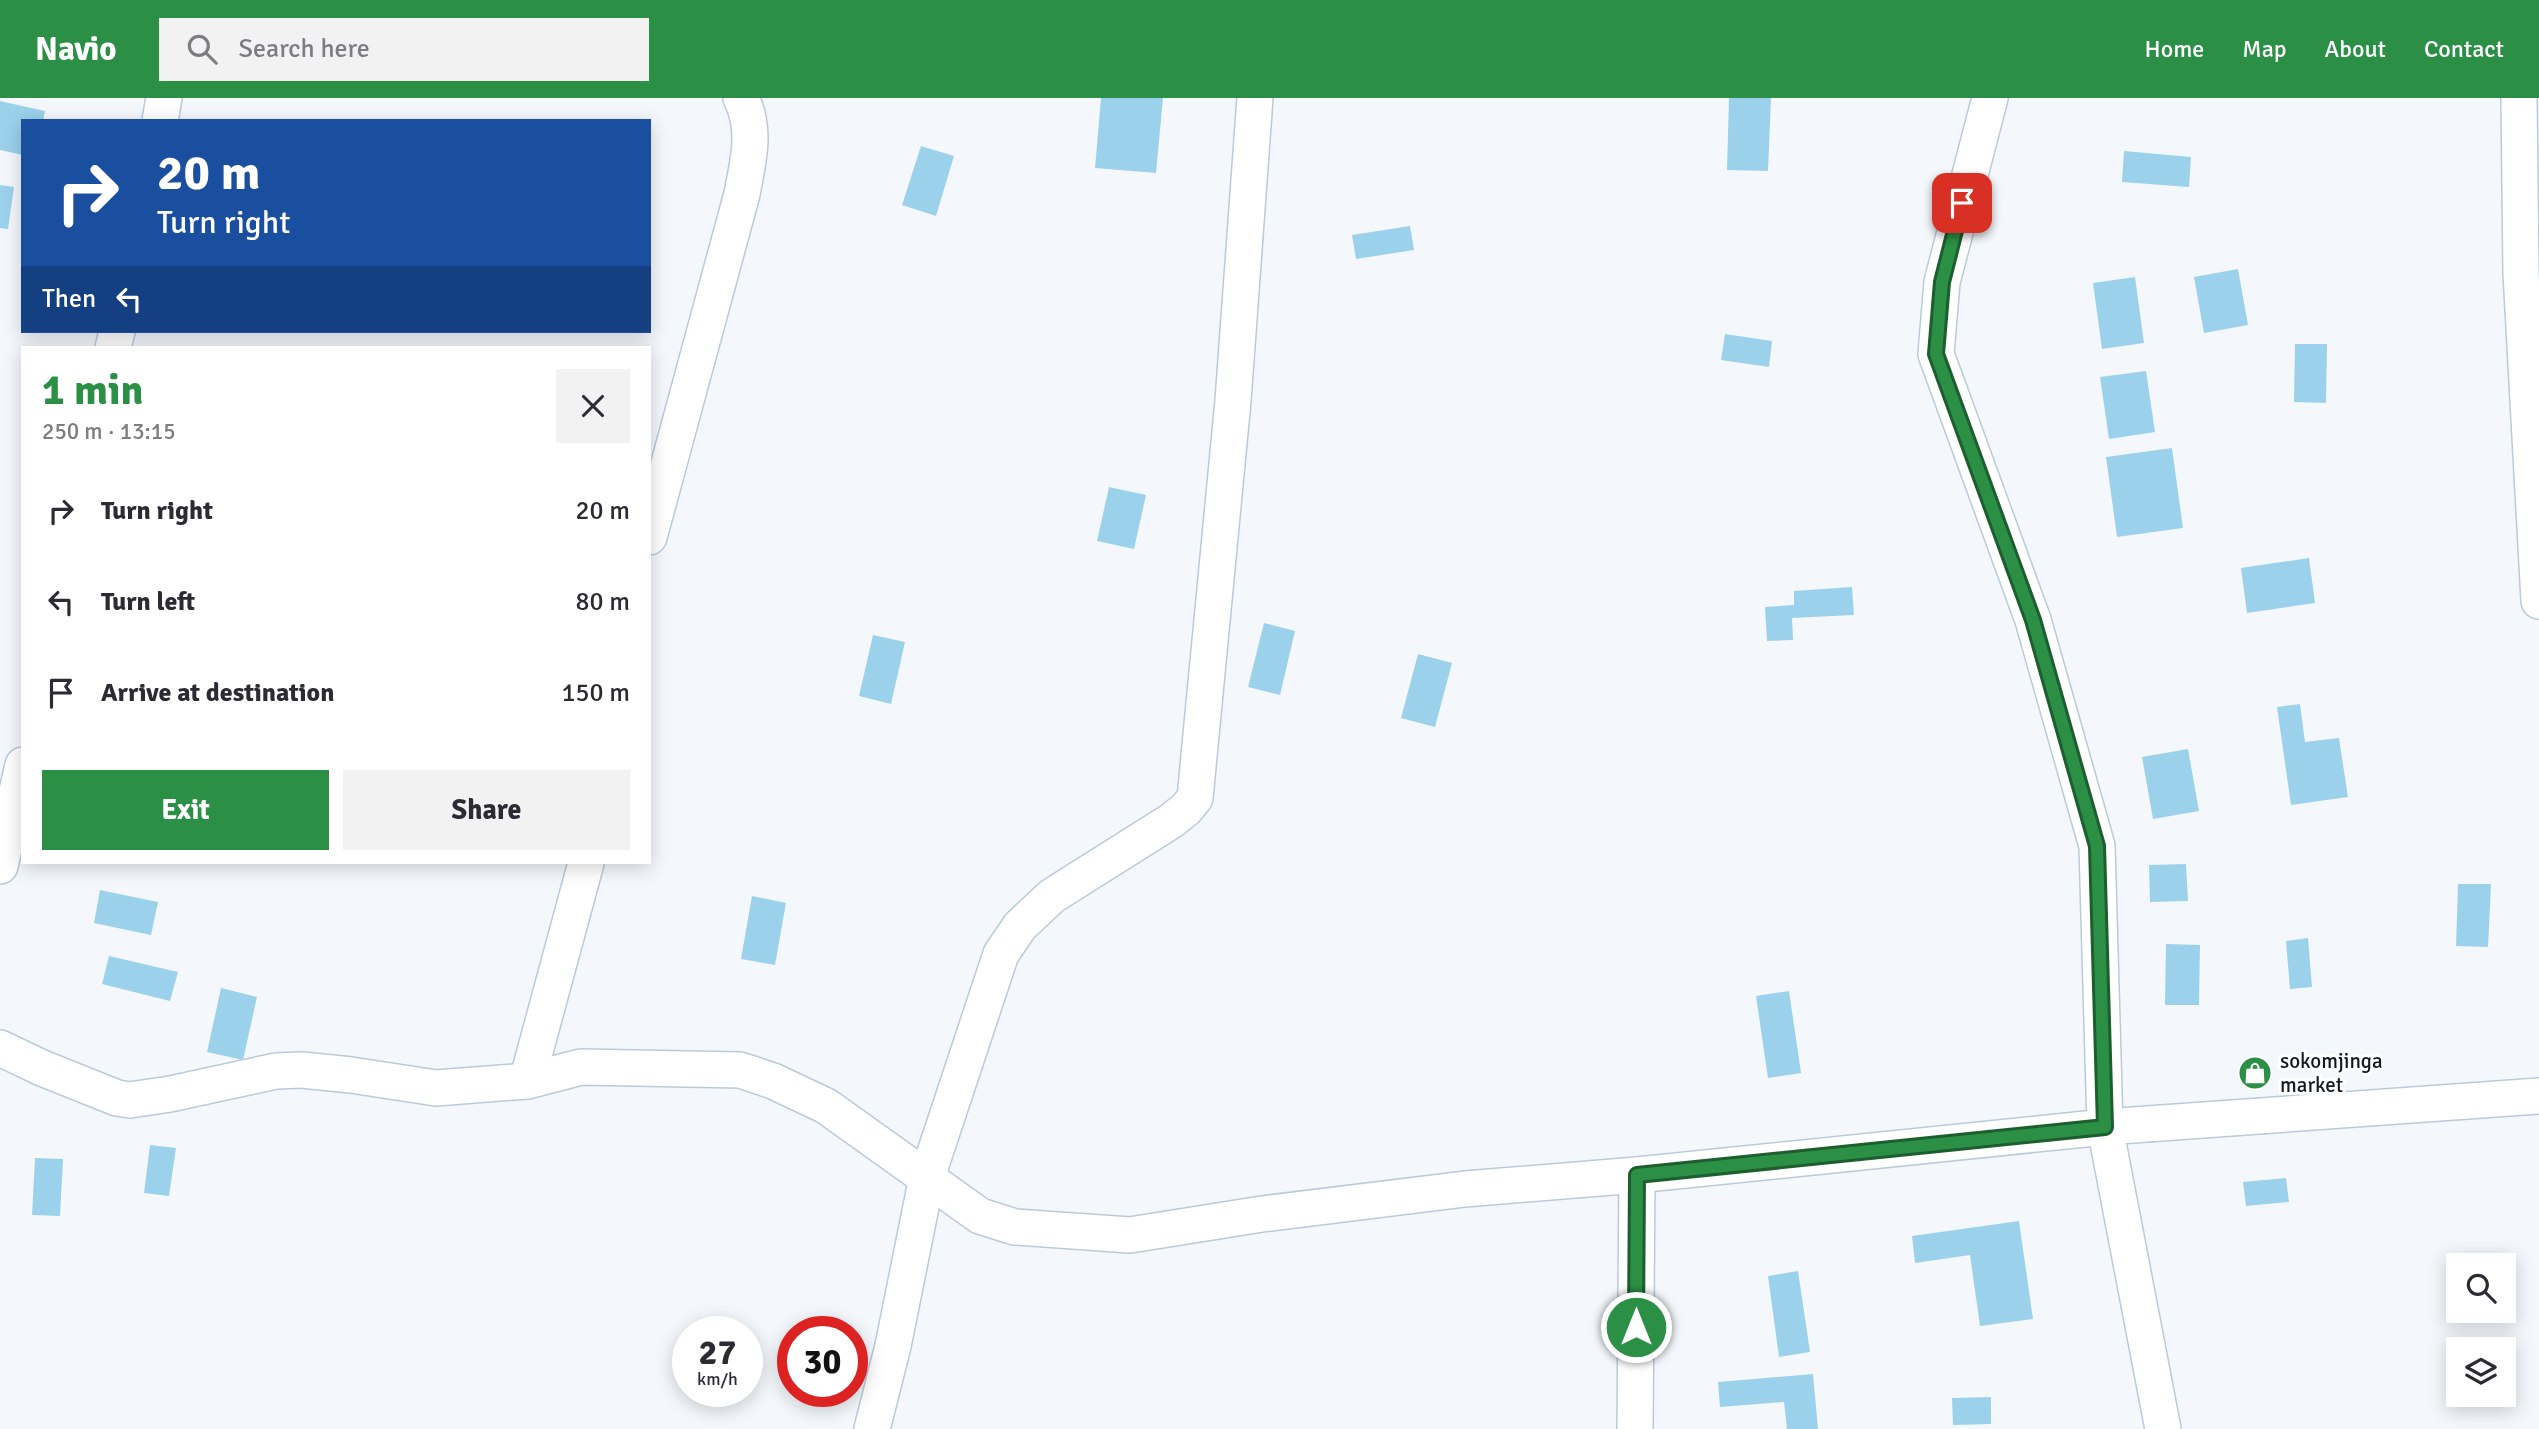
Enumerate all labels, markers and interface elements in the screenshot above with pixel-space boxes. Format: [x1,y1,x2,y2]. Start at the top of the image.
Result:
search box [159,18,649,81]
text: Navio [35,29,117,70]
icon: search [183,30,221,68]
text: Search here [239,33,370,65]
text: Home [2144,34,2204,64]
text: Map [2242,34,2287,64]
text: About [2325,34,2386,64]
text: Contact [2424,34,2504,64]
text: 20 m [157,143,260,203]
icon: right [42,147,133,238]
pin [1932,173,1992,233]
icon: arrive [1943,184,1981,222]
text: Turn right [157,203,290,242]
icon: left [110,280,148,318]
text: Then [42,283,96,315]
text: 1 min [42,365,143,416]
button: close [556,369,630,443]
text: 250 m · 13:15 [42,417,176,446]
icon: right [42,492,80,530]
text: Turn right [101,495,213,527]
text: 20 m [575,495,630,527]
icon: left [42,583,80,621]
text: Turn left [101,586,195,618]
text: 80 m [575,586,630,618]
icon: arrive [42,674,80,712]
text: Arrive at destination [101,677,334,709]
text: 150 m [561,677,630,709]
button: Exit [42,770,329,850]
button: Share [343,770,630,850]
place label: sokomjinga market [2280,1048,2383,1098]
shop icon: sokomjinga market [2236,1054,2274,1092]
map controls [2446,1253,2516,1407]
button: search [2446,1253,2516,1323]
position arrow [1599,1290,1673,1364]
speed limit sign: 30 [777,1316,868,1407]
text: 27 [699,1331,736,1374]
button: layers [2446,1337,2516,1407]
text: km/h [697,1368,738,1390]

